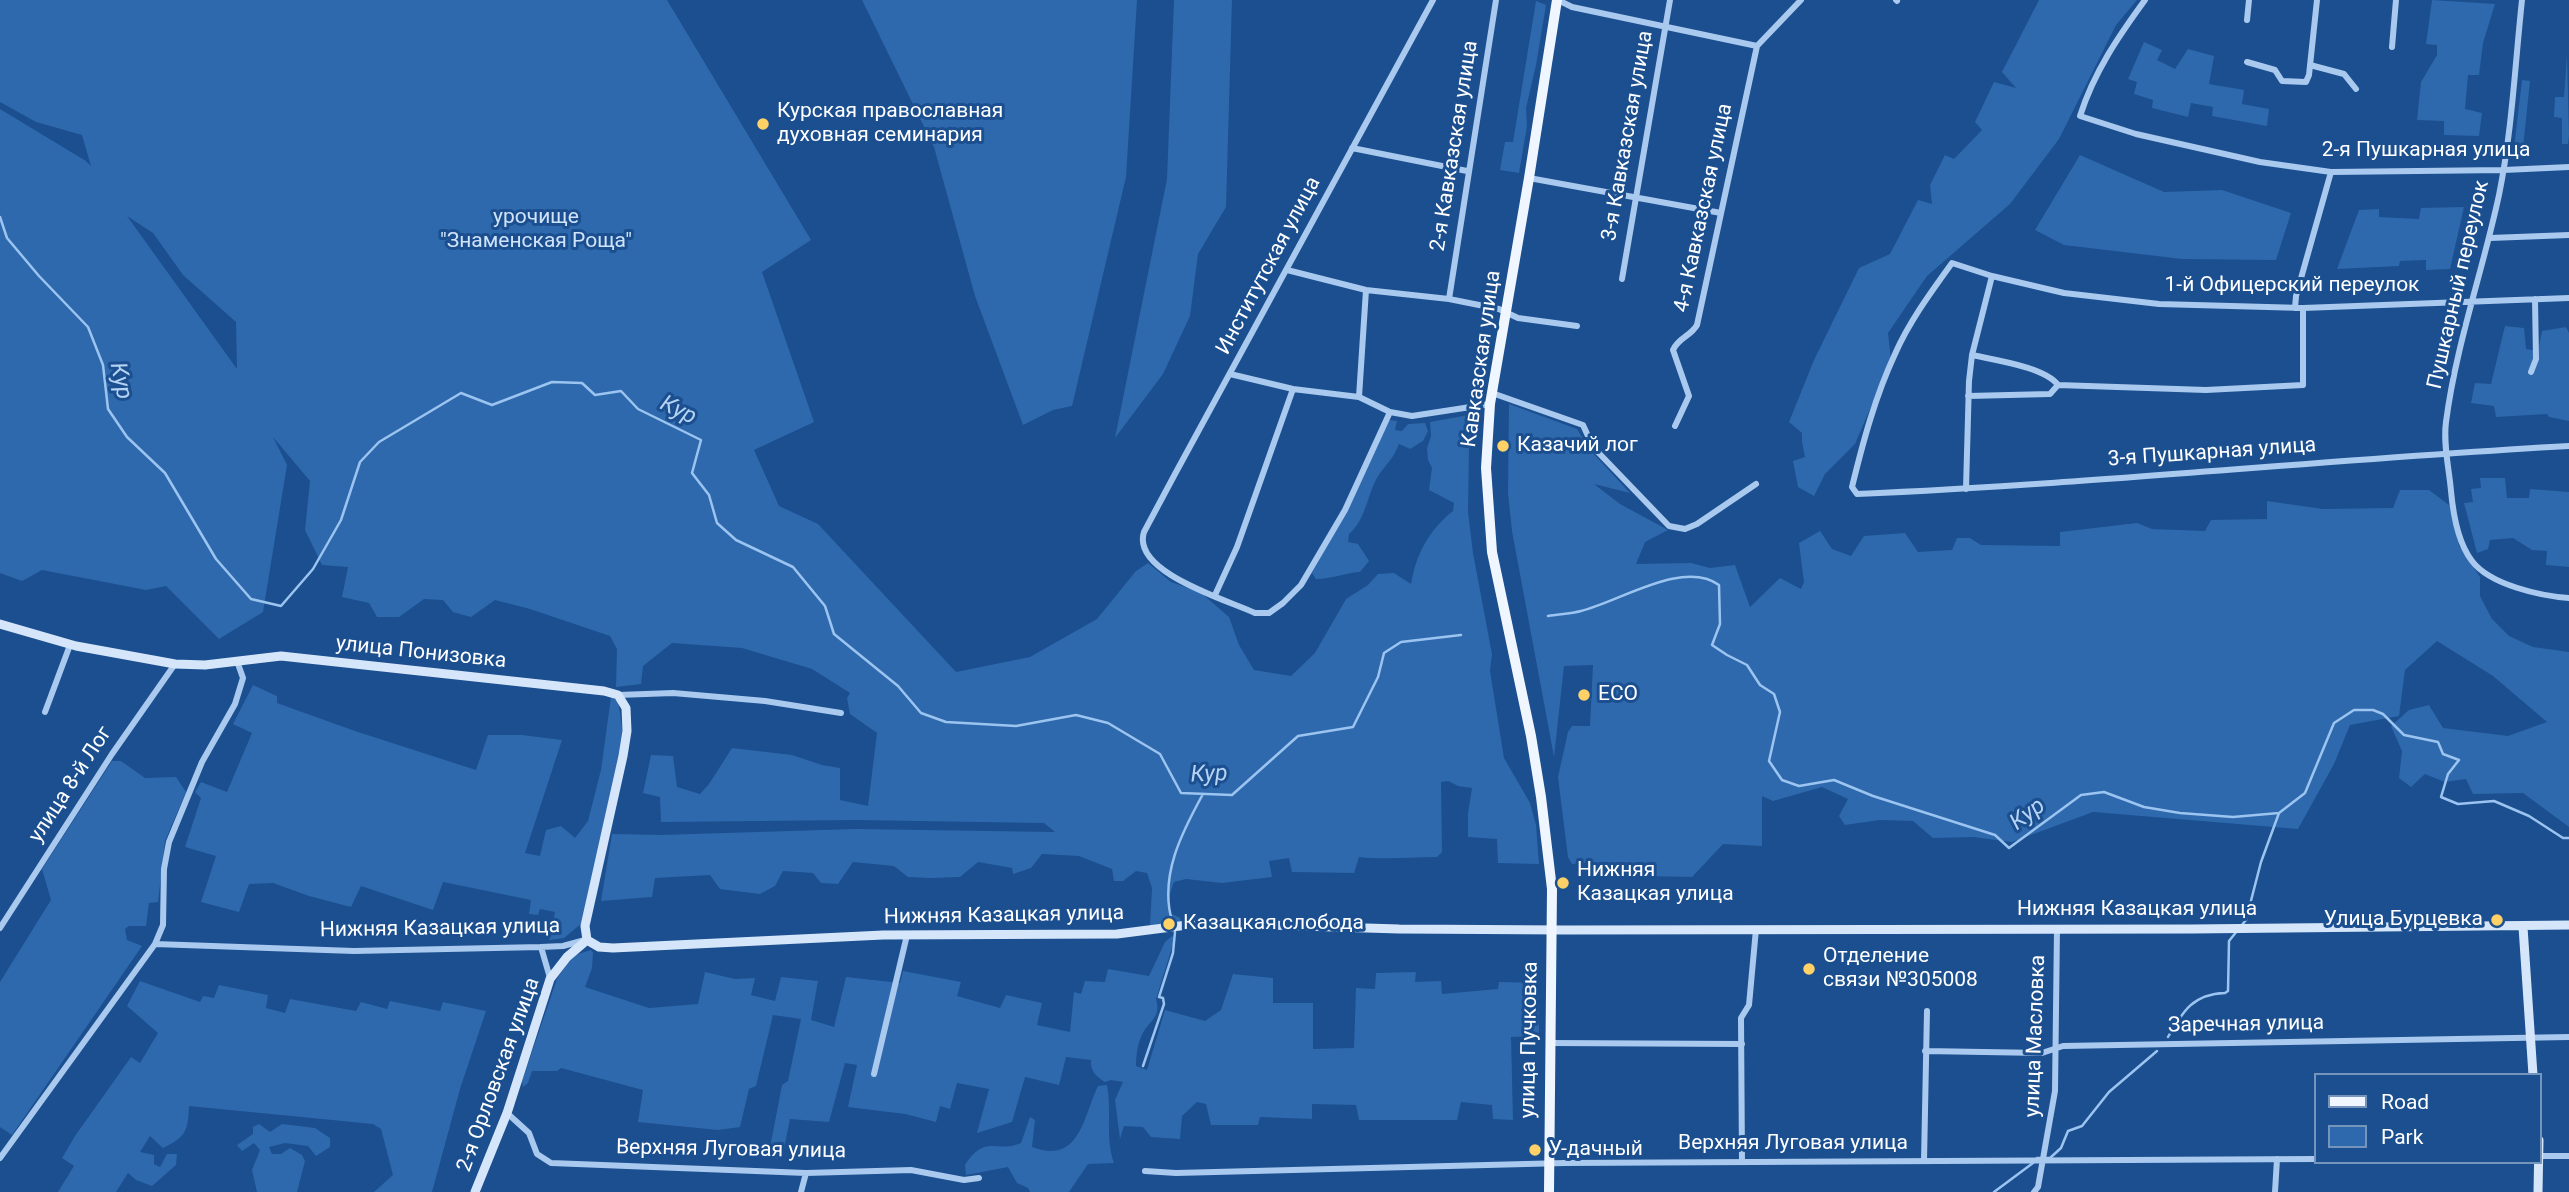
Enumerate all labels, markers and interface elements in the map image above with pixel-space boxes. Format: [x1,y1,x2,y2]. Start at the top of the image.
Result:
street label: 3-я Кавказская улица [1597,29,1659,243]
street label: 2-я Кавказская улица [1426,39,1484,253]
place label: Курская православная духовная семинария [777,99,1003,149]
street label: 4-я Кавказская улица [1670,101,1738,315]
marker: Курская православная духовная семинария [755,116,771,132]
street label: 2-я Пушкарная улица [2322,138,2530,164]
street label: Институтская улица [1211,173,1327,359]
street label: Пушкарный переулок [2423,178,2495,392]
park label: урочище "Знаменская Роща" [440,205,632,255]
street label: Кавказская улица [1457,269,1507,449]
street label: 1-й Офицерский переулок [2165,273,2419,299]
water label: Кур [103,360,137,402]
water label: Кур [655,390,701,432]
place label: Казачий лог [1517,433,1638,459]
street label: 3-я Пушкарная улица [2107,433,2317,473]
marker: Казачий лог [1495,438,1511,454]
street label: улица Понизовка [334,632,508,674]
place label: ECO [1598,682,1638,708]
marker: ECO [1576,687,1592,703]
street label: улица 8-й Лог [24,722,118,848]
water label: Кур [1190,761,1228,789]
water label: Кур [2005,793,2051,837]
place label: Нижняя Казацкая улица [1577,858,1734,908]
marker: Нижняя Казацкая улица [1555,875,1571,891]
street label: Нижняя Казацкая улица [2017,897,2257,923]
street label: Нижняя Казацкая улица [884,901,1124,931]
place label: Улица Бурцевка [2324,907,2483,933]
place label: Казацкая слобода [1183,911,1364,937]
marker: Улица Бурцевка [2489,912,2505,928]
street label: Нижняя Казацкая улица [320,914,560,944]
marker: Казацкая слобода [1161,916,1177,932]
place label: Отделение связи №305008 [1823,944,1978,994]
street label: улица Масловка [2021,954,2051,1118]
street label: улица Пучковка [1516,961,1544,1119]
marker: Отделение связи №305008 [1801,961,1817,977]
street label: 2-я Орловская улица [452,975,546,1175]
street label: Заречная улица [2168,1011,2324,1039]
legend [2314,1073,2541,1164]
text: Road [2381,1090,2429,1114]
text: Park [2381,1125,2423,1149]
street label: Верхняя Луговая улица [1678,1131,1908,1157]
street label: Верхняя Луговая улица [616,1135,846,1165]
place label: У-дачный [1549,1137,1643,1163]
marker: У-дачный [1527,1142,1543,1158]

